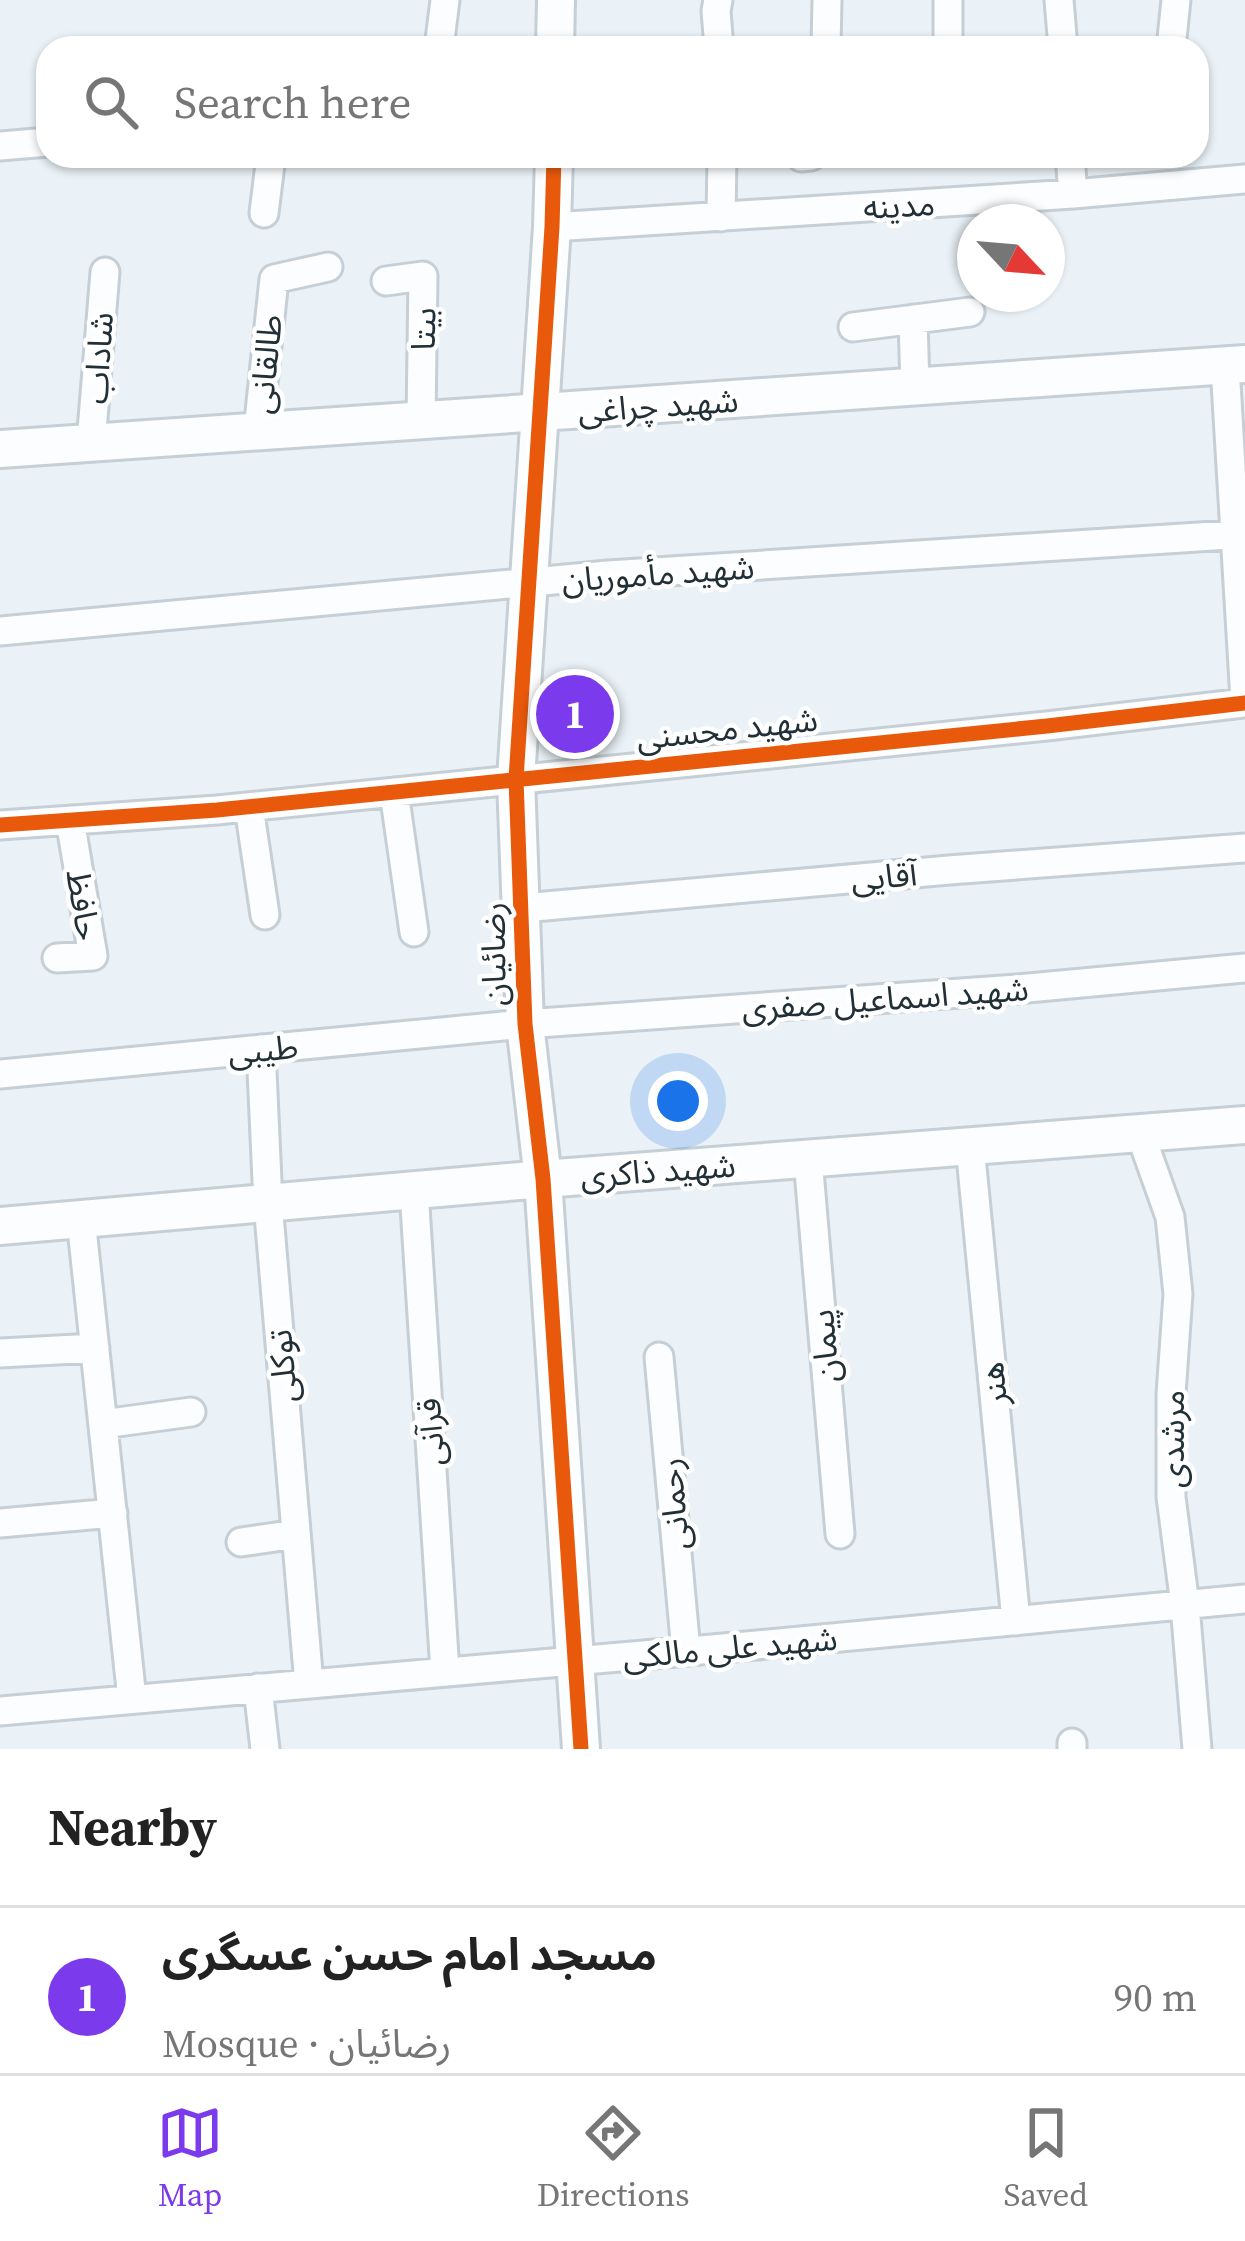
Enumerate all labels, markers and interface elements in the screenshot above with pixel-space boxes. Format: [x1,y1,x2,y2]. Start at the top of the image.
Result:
search box [36,36,1209,168]
icon: search [78,69,144,135]
text: Search here [174,71,411,133]
street label: مدینه [862,181,936,230]
north arrow [957,204,1065,312]
street label: بیتا [401,307,446,351]
street label: شاداب [73,311,124,405]
street label: طالقانی [238,312,293,416]
street label: شهید چراغی [576,377,740,434]
street label: شهید مأموریان [560,544,756,603]
pin: 1 [536,669,614,759]
street label: شهید محسنی [634,697,820,760]
street label: آقایی [849,851,920,902]
street label: حافظ [56,866,111,944]
street label: رضائیان [470,902,517,1006]
street label: شهید اسماعیل صفری [740,966,1030,1031]
street label: طیبی [226,1024,300,1075]
your location [648,1071,708,1131]
street label: شهید ذاکری [579,1143,737,1198]
street label: پیمان [799,1307,850,1385]
street label: توکلی [257,1328,308,1404]
street label: هنر [969,1360,1018,1409]
street label: مرشدی [1150,1390,1195,1488]
street label: قرآنی [406,1397,455,1467]
street label: رحمانی [647,1456,700,1552]
street label: شهید علی مالکی [621,1616,839,1679]
text: Nearby [48,1792,217,1862]
text: مسجد امام حسن عسگری [162,1923,657,1985]
text: 1 [76,1971,98,2024]
text: 90 m [1114,1971,1197,2024]
text: Mosque · رضائیان [162,2017,451,2070]
tab: Map [157,2100,223,2217]
tab: Directions [537,2100,690,2217]
tab: Saved [1003,2100,1088,2217]

